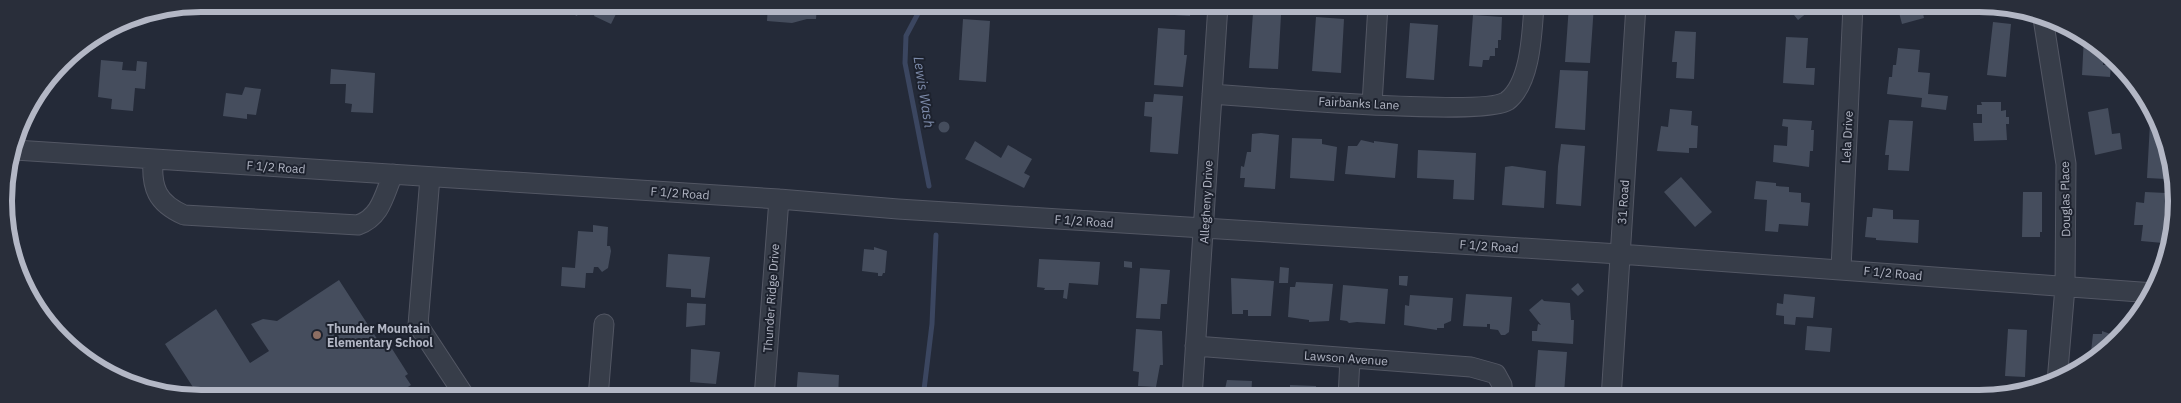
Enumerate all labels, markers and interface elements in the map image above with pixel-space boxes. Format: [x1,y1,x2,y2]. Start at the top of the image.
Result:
water label: Lewis Wash [909,55,939,129]
street label: Fairbanks Lane [1318,93,1400,113]
street label: Lela Drive [1838,110,1856,164]
street label: F 1/2 Road [246,157,306,177]
street label: Allegheny Drive [1196,159,1216,244]
street label: Douglas Place [2057,161,2073,237]
street label: 31 Road [1614,179,1632,225]
street label: F 1/2 Road [650,183,710,203]
street label: F 1/2 Road [1054,211,1114,231]
street label: F 1/2 Road [1459,236,1519,256]
street label: Thunder Ridge Drive [760,243,782,353]
street label: F 1/2 Road [1863,263,1923,283]
place label: Thunder Mountain Elementary School [327,321,433,350]
marker: Thunder Mountain Elementary School [311,329,323,341]
street label: Lawson Avenue [1304,348,1389,368]

